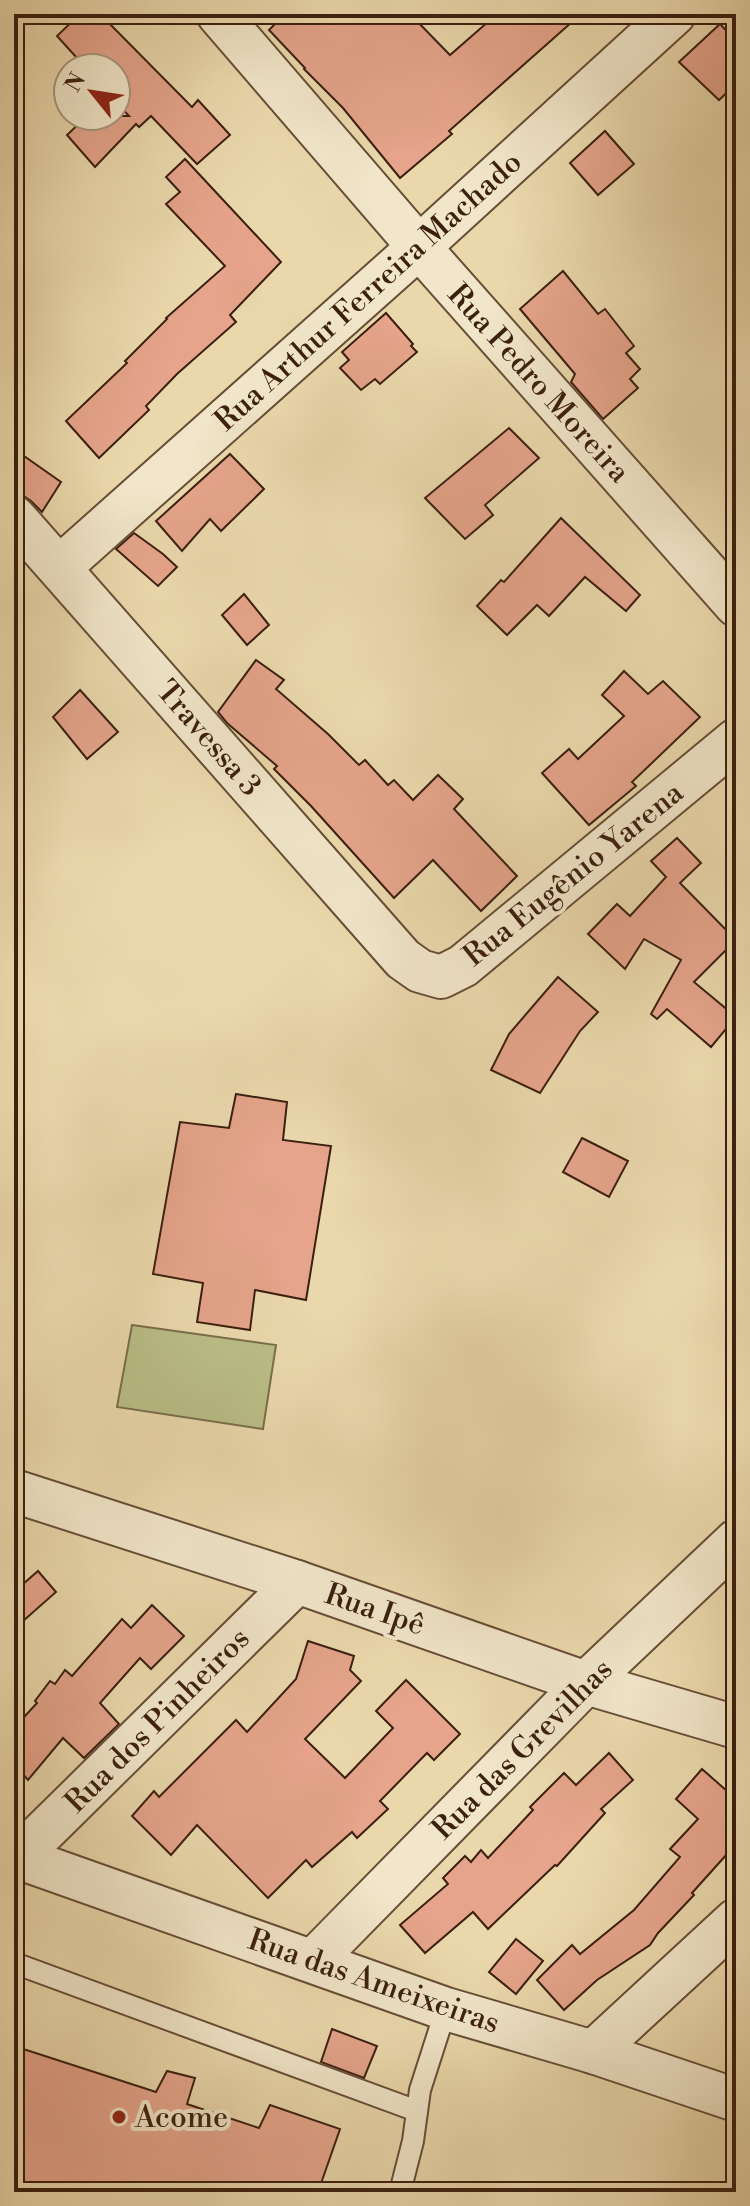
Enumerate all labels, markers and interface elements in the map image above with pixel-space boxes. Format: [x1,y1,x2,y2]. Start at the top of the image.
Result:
north arrow [52,52,132,132]
text: N [60,68,92,97]
street label: Rua Arthur Ferreira Machado [207,144,530,440]
street label: Rua Pedro Moreira [439,276,638,492]
street label: Travessa 3 [148,673,269,804]
street label: Rua Eugênio Yarena [456,774,692,975]
street label: Rua Ipê [320,1575,430,1645]
street label: Rua dos Pinheiros [57,1620,258,1821]
street label: Rua das Grevilhas [424,1651,621,1848]
street label: Rua das Ameixeiras [243,1921,504,2043]
place label: Acome [134,2099,228,2137]
marker: Acome [110,2108,128,2126]

